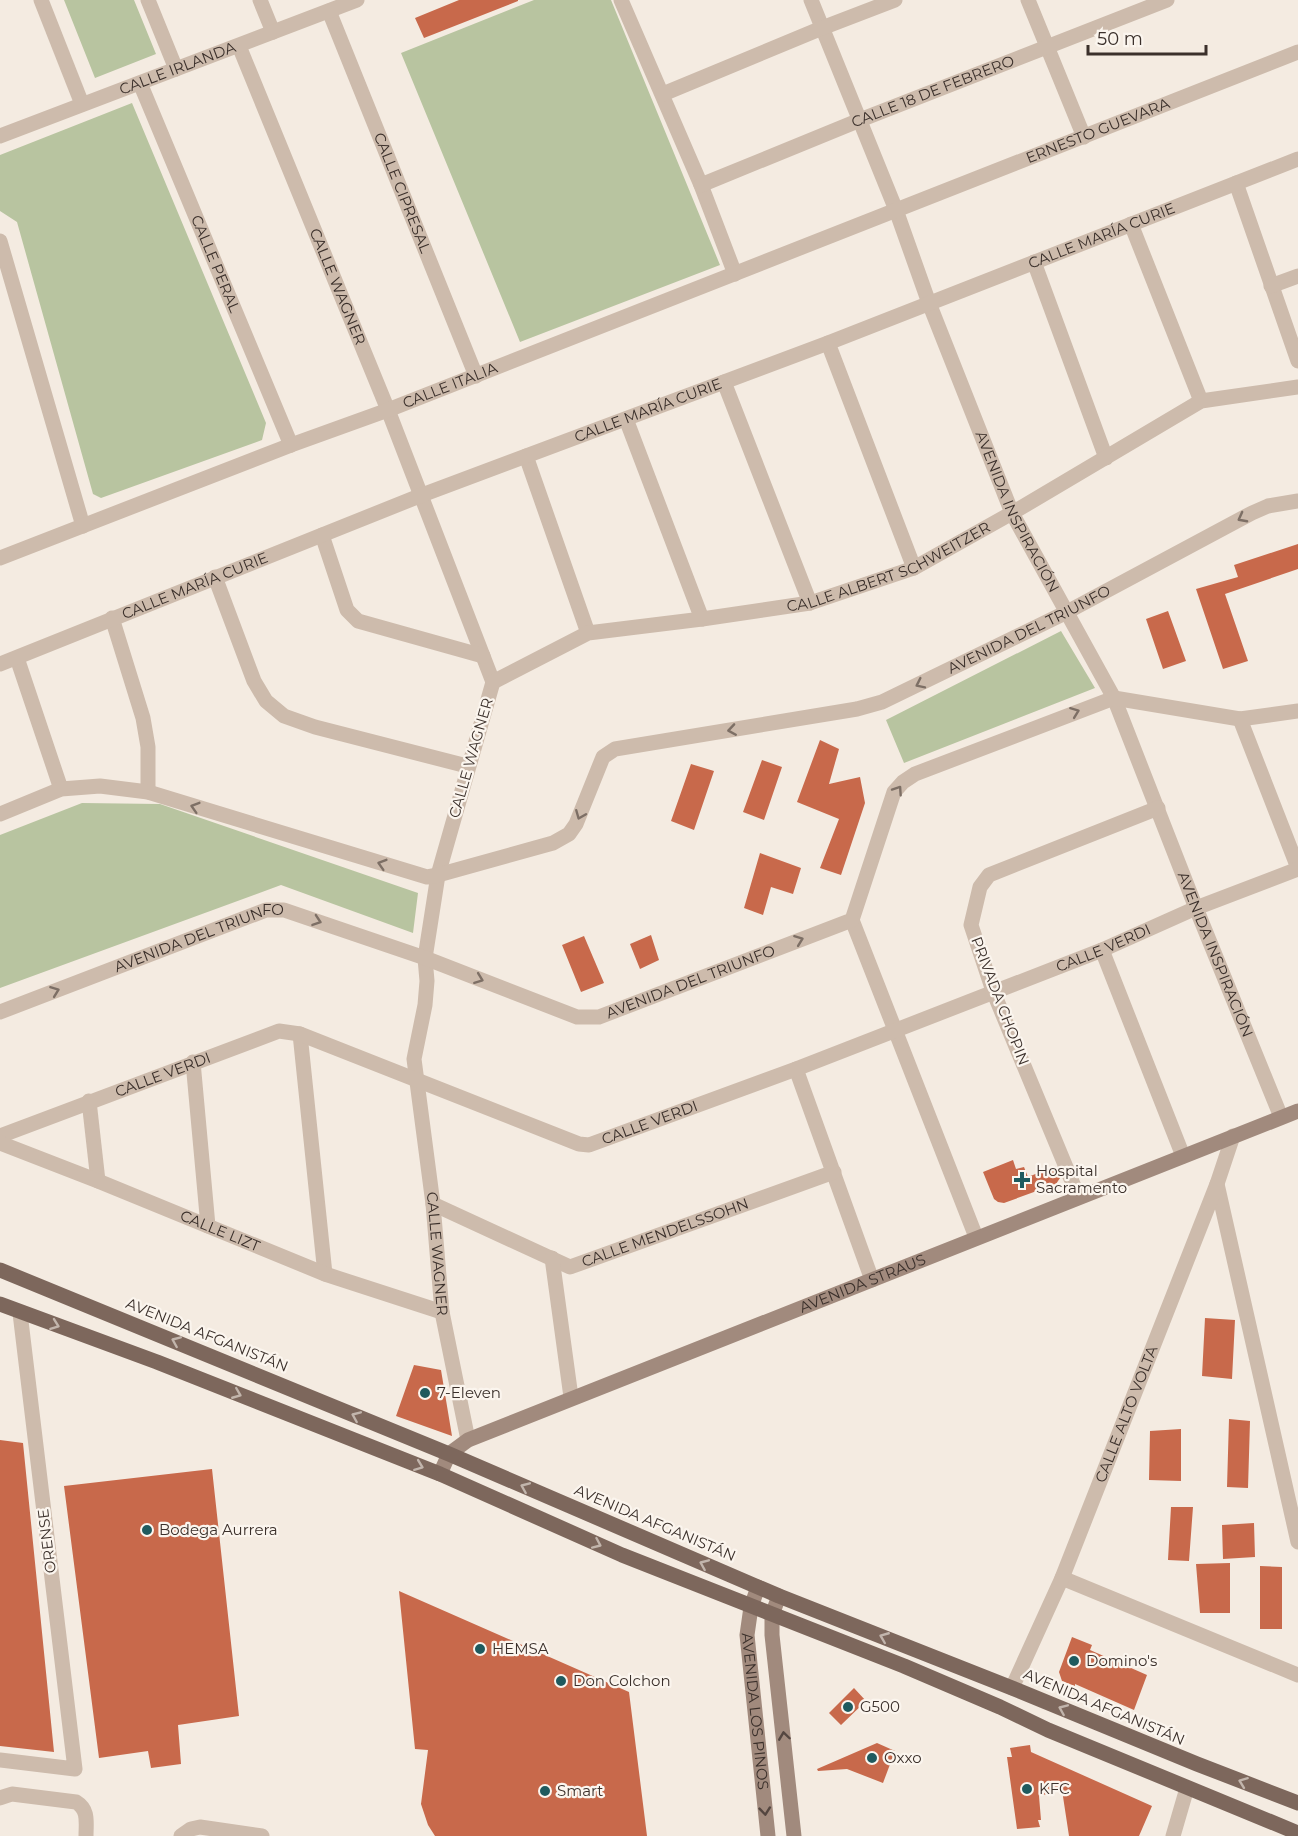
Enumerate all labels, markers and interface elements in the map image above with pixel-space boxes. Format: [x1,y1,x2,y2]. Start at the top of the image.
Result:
scale bar [1088,18,1206,56]
text: 50 m [1097,28,1143,50]
street label: CALLE IRLANDA [117,37,238,99]
street label: CALLE 18 DE FEBRERO [848,51,1017,132]
street label: ERNESTO GUEVARA [1023,93,1172,167]
street label: CALLE CIPRESAL [370,130,436,256]
street label: CALLE MARÍA CURIE [1025,198,1178,273]
street label: CALLE PERAL [187,212,245,315]
street label: CALLE WAGNER [306,225,370,348]
street label: CALLE ITALIA [400,358,500,412]
street label: CALLE MARÍA CURIE [572,374,724,446]
street label: AVENIDA INSPIRACIÓN [971,428,1064,596]
one-way arrow [1238,510,1249,522]
street label: CALLE ALBERT SCHWEITZER [785,517,993,615]
street label: CALLE MARÍA CURIE [119,548,271,623]
street label: AVENIDA DEL TRIUNFO [944,581,1114,678]
one-way arrow [915,676,926,688]
street label: CALLE WAGNER [444,695,497,820]
one-way arrow [1069,707,1080,720]
one-way arrow [727,723,737,736]
one-way arrow [891,785,902,796]
one-way arrow [190,802,201,814]
one-way arrow [575,808,587,819]
one-way arrow [377,858,388,871]
street label: AVENIDA INSPIRACIÓN [1174,869,1257,1040]
street label: AVENIDA DEL TRIUNFO [111,900,284,976]
one-way arrow [311,914,322,926]
street label: CALLE VERDI [1053,920,1153,976]
street label: PRIVADA CHOPIN [967,934,1034,1068]
one-way arrow [793,935,804,947]
street label: AVENIDA DEL TRIUNFO [603,940,778,1022]
one-way arrow [473,972,484,984]
one-way arrow [48,986,59,998]
street label: CALLE VERDI [112,1048,213,1101]
street label: CALLE VERDI [599,1096,700,1149]
place label: Hospital Sacramento [1036,1161,1127,1197]
marker: Hospital Sacramento [1013,1171,1031,1189]
street label: CALLE WAGNER [422,1191,452,1317]
street label: CALLE MENDELSSOHN [579,1194,751,1271]
street label: CALLE LIZT [178,1206,263,1256]
street label: AVENIDA STRAUS [796,1250,928,1317]
street label: AVENIDA AFGANISTÁN [123,1293,291,1376]
one-way arrow [49,1318,60,1331]
one-way arrow [172,1336,183,1348]
street label: CALLE ALTO VOLTA [1091,1342,1162,1485]
place label: 7-Eleven [437,1383,501,1402]
marker: 7-Eleven [418,1386,432,1400]
one-way arrow [231,1387,242,1399]
one-way arrow [352,1411,363,1423]
one-way arrow [413,1458,423,1471]
street label: AVENIDA AFGANISTÁN [572,1480,739,1565]
one-way arrow [520,1482,531,1494]
street label: ORENSE [33,1508,60,1574]
place label: Bodega Aurrera [159,1520,278,1539]
marker: Bodega Aurrera [140,1523,154,1537]
one-way arrow [591,1537,602,1549]
one-way arrow [699,1559,710,1571]
street label: AVENIDA LOS PINOS [738,1632,773,1791]
one-way arrow [879,1632,890,1644]
place label: HEMSA [492,1639,549,1658]
marker: HEMSA [473,1642,487,1656]
place label: Domino's [1086,1651,1157,1670]
marker: Domino's [1067,1654,1081,1668]
street label: AVENIDA AFGANISTÁN [1021,1664,1188,1749]
place label: Don Colchon [573,1671,671,1690]
marker: Don Colchon [554,1674,568,1688]
place label: G500 [860,1697,900,1716]
marker: G500 [841,1700,855,1714]
one-way arrow [1058,1704,1069,1716]
one-way arrow [778,1731,790,1741]
place label: Oxxo [884,1748,922,1767]
marker: Oxxo [865,1751,879,1765]
one-way arrow [1238,1777,1249,1789]
place label: KFC [1039,1779,1070,1798]
place label: Smart [557,1781,603,1800]
marker: KFC [1020,1782,1034,1796]
marker: Smart [538,1784,552,1798]
one-way arrow [758,1806,771,1815]

